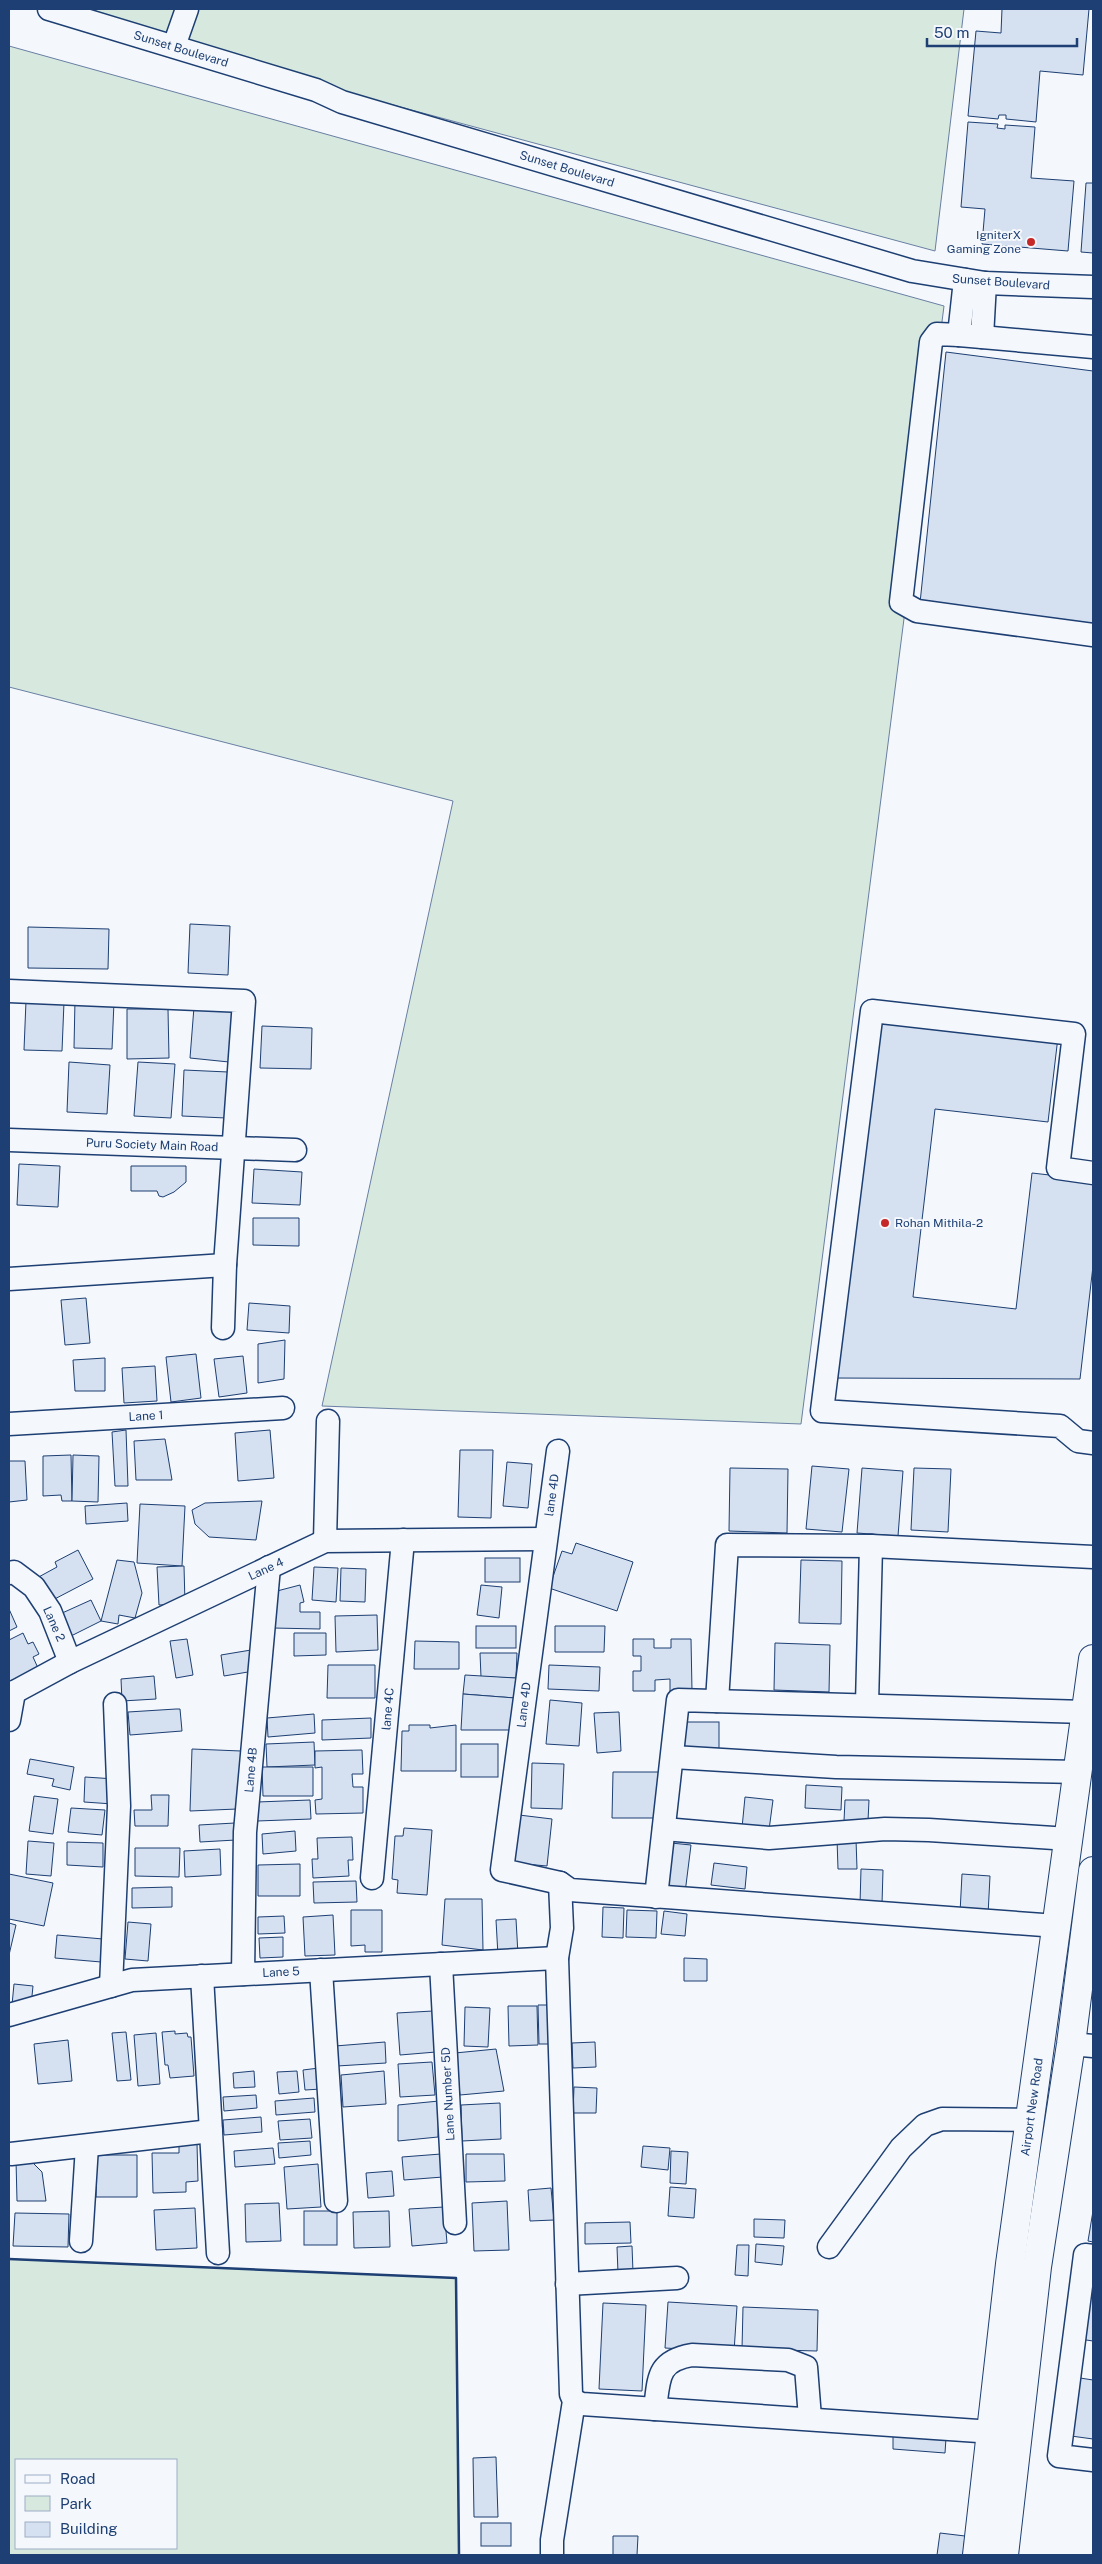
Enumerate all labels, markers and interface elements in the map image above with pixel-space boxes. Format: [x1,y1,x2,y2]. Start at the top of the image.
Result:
scale bar [927,15,1077,47]
text: 50 m [934,24,969,41]
street label: Sunset Boulevard [132,28,230,70]
street label: Sunset Boulevard [518,148,616,190]
place label: IgniterX Gaming Zone [947,228,1021,256]
marker: IgniterX Gaming Zone [1025,236,1037,248]
street label: Sunset Boulevard [951,272,1051,292]
street label: Puru Society Main Road [86,1136,218,1154]
place label: Rohan Mithila-2 [895,1216,983,1230]
marker: Rohan Mithila-2 [879,1217,891,1229]
street label: Lane 1 [128,1408,164,1424]
street label: lane 4D [542,1473,562,1517]
street label: Lane 4 [246,1555,286,1583]
street label: Lane 2 [40,1604,68,1644]
street label: Lane 4D [514,1681,534,1729]
street label: lane 4C [379,1687,397,1731]
street label: Lane 4B [242,1747,260,1793]
street label: Lane 5 [262,1964,300,1980]
street label: Lane Number 5D [439,2047,457,2141]
street label: Airport New Road [1018,2057,1046,2157]
legend [15,2459,178,2549]
text: Road [60,2470,96,2487]
text: Park [60,2495,92,2512]
text: Building [60,2520,118,2537]

